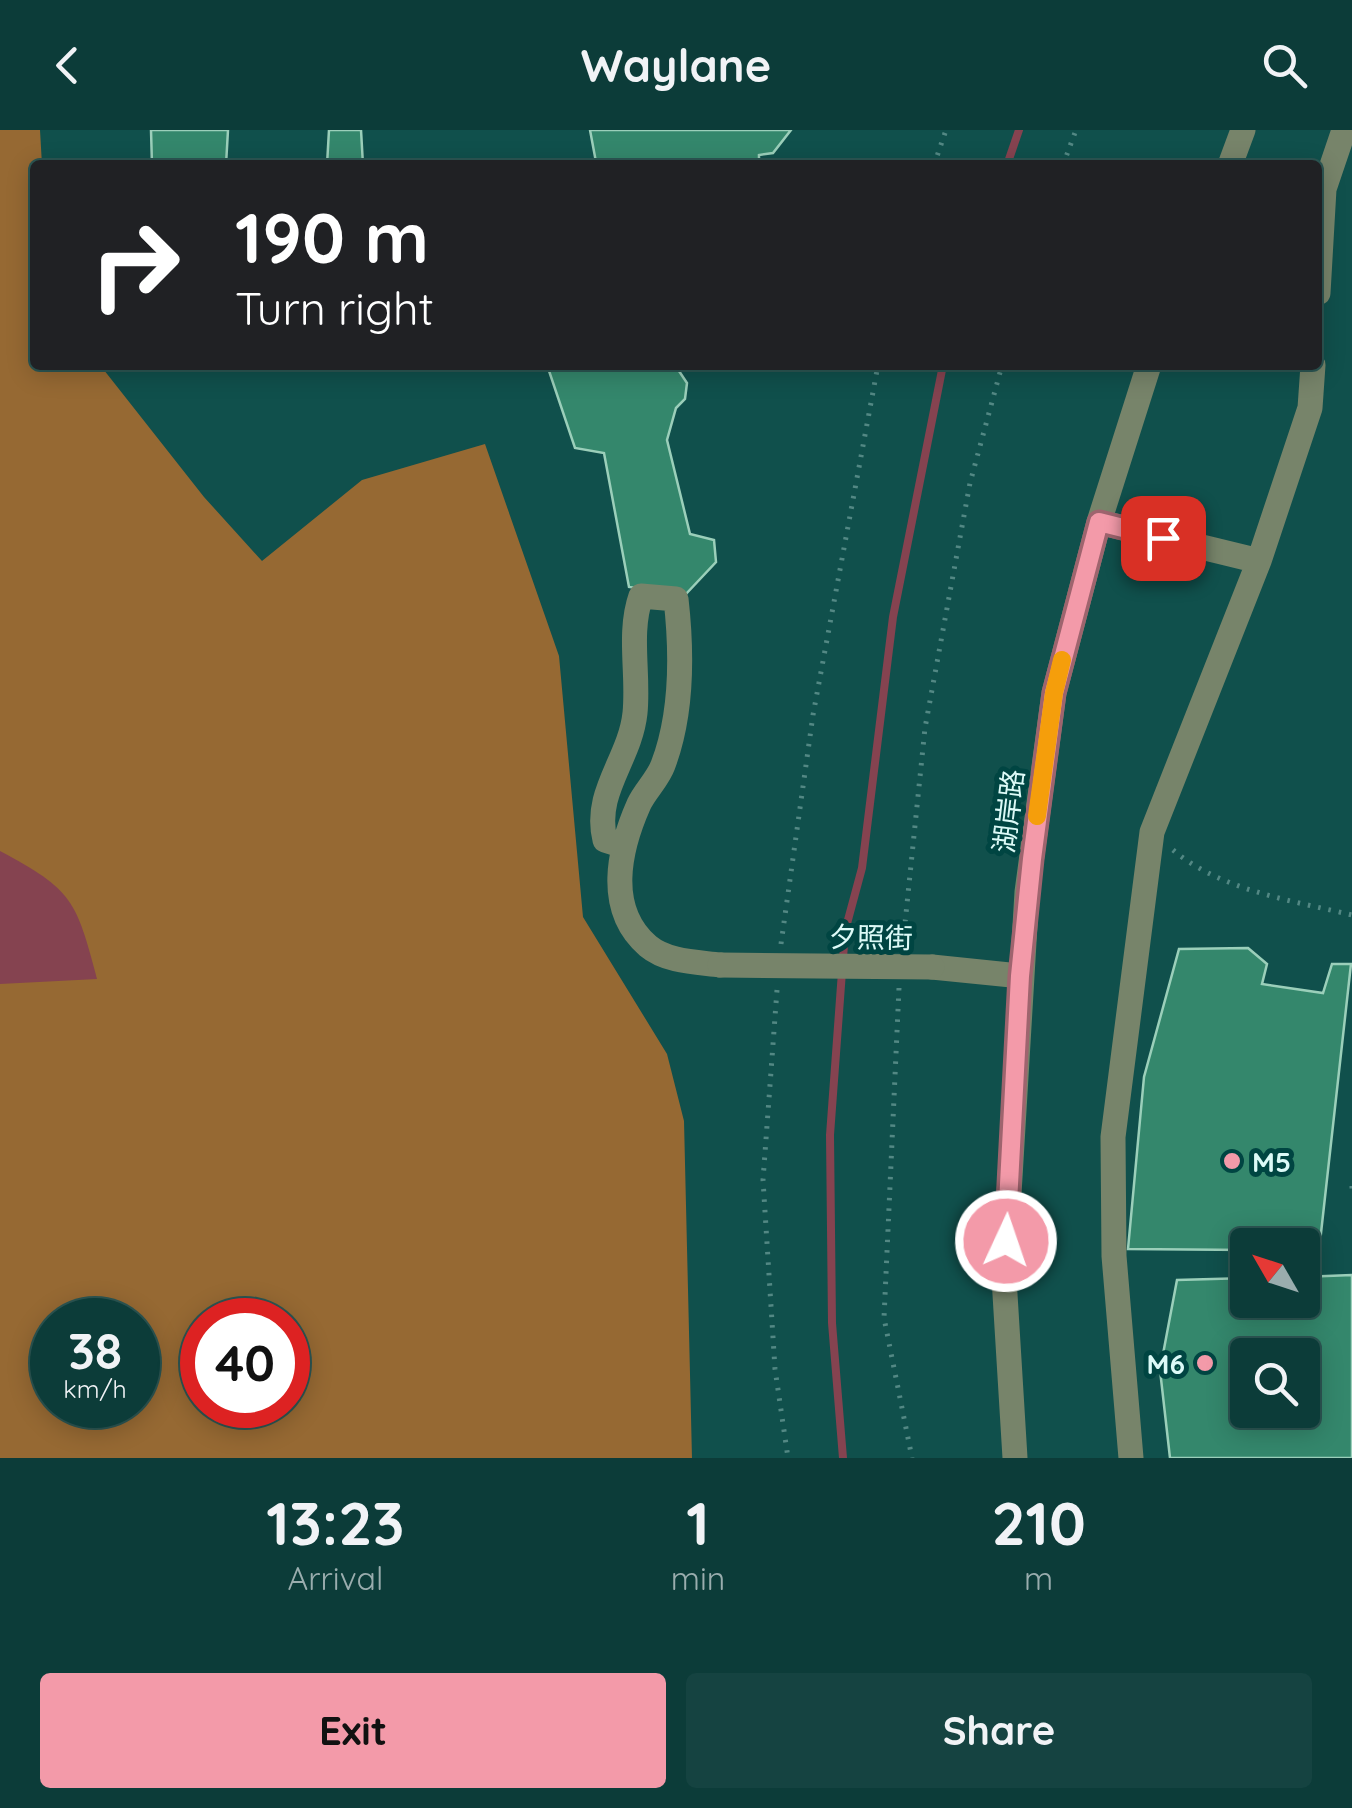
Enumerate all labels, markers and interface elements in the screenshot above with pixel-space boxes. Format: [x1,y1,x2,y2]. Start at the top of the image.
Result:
text: Waylane [581,37,771,93]
icon: back [40,38,95,93]
icon: search [1257,38,1312,93]
text: 190 m [235,193,429,281]
icon: right [70,200,200,330]
text: Turn right [235,280,434,336]
pin [1121,496,1206,581]
icon: arrive [1136,511,1191,566]
street label: 湖岸路 [986,767,1030,855]
street label: 夕照街 [829,919,913,955]
place label: M5 [1252,1144,1291,1179]
marker: M5 [1221,1150,1243,1172]
position arrow [954,1189,1058,1293]
north arrow [1230,1228,1320,1318]
map controls [1230,1228,1320,1428]
speed limit sign: 40 [180,1298,310,1428]
text: 38 [68,1319,122,1382]
button: search [1230,1338,1320,1428]
place label: M6 [1147,1346,1185,1381]
marker: M6 [1194,1352,1216,1374]
text: km/h [63,1373,127,1404]
text: 13:23 [266,1485,405,1560]
text: 1 [686,1485,710,1560]
text: 210 [991,1485,1086,1560]
text: Arrival [287,1558,383,1598]
text: min [671,1558,725,1598]
text: m [1024,1558,1053,1598]
button: Exit [40,1673,666,1788]
button: Share [686,1673,1312,1788]

